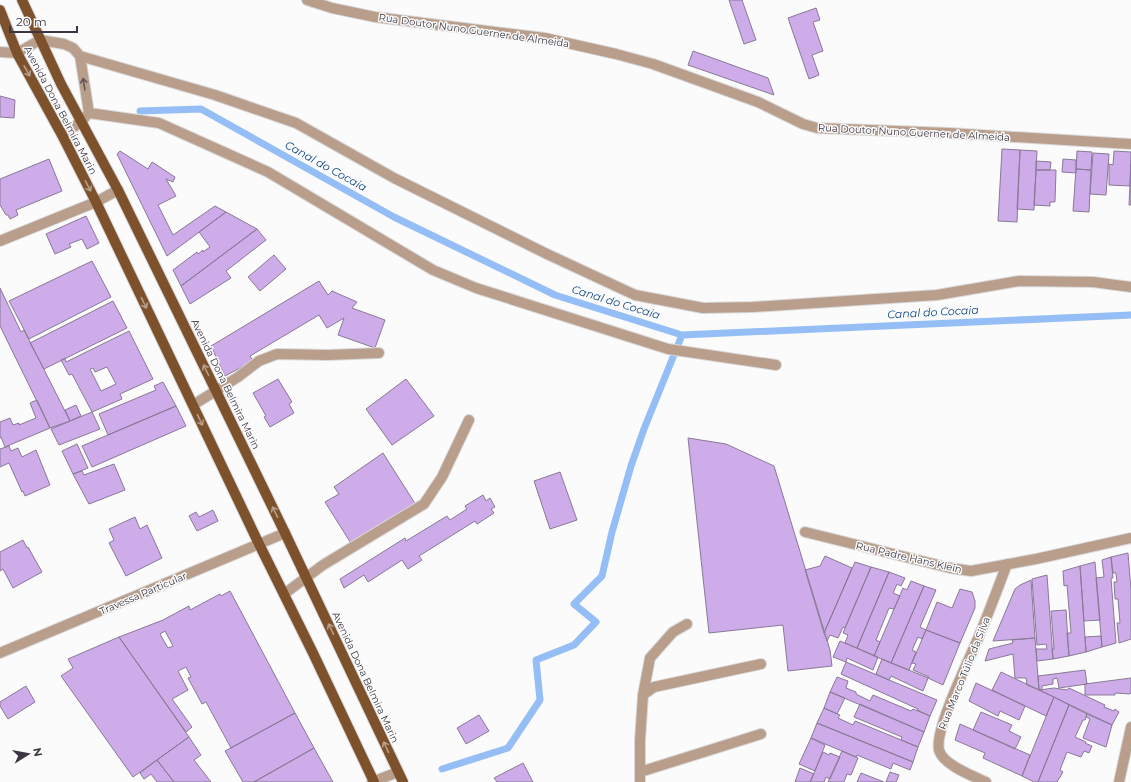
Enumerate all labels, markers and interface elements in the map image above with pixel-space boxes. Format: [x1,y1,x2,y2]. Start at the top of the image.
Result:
scale bar [10,8,77,34]
street label: Rua Doutor Nuno Guerner de Almeida [378,11,570,50]
text: 20 m [16,14,47,29]
street label: Avenida Dona Belmira Marin [21,44,100,177]
one-way arrow [24,65,31,77]
one-way arrow [80,78,88,91]
street label: Rua Doutor Nuno Guerner de Almeida [818,121,1010,144]
water label: Canal do Cocaia [283,138,369,194]
one-way arrow [85,180,92,192]
water label: Canal do Cocaia [570,282,662,322]
one-way arrow [141,297,148,309]
water label: Canal do Cocaia [887,303,979,321]
street label: Avenida Dona Belmira Marin [188,317,263,451]
one-way arrow [202,364,209,376]
one-way arrow [197,414,204,426]
one-way arrow [271,506,278,518]
street label: Rua Padre Hans Klein [855,539,963,576]
street label: Travessa Particular [98,569,189,618]
street label: Avenida Dona Belmira Marin [329,610,402,745]
street label: Rua Marco Túlio da Silva [936,615,993,732]
one-way arrow [327,624,334,636]
north arrow [8,734,48,774]
one-way arrow [382,741,389,753]
text: N [30,746,46,758]

